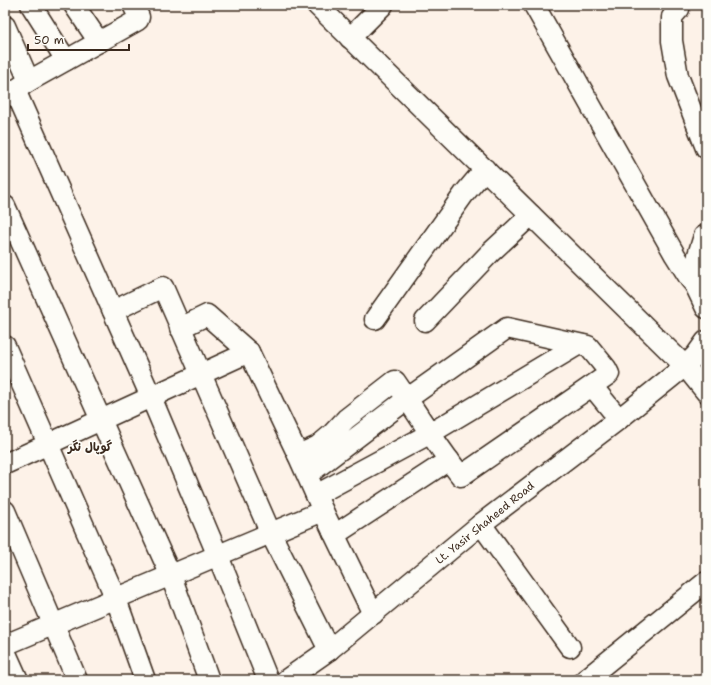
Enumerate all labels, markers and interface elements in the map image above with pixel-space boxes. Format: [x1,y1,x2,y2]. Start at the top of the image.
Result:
scale bar [28,26,129,52]
text: 50 m [34,32,64,48]
district label: گوپال نگر [67,439,113,455]
street label: Lt. Yasir Shaheed Road [432,478,538,568]

